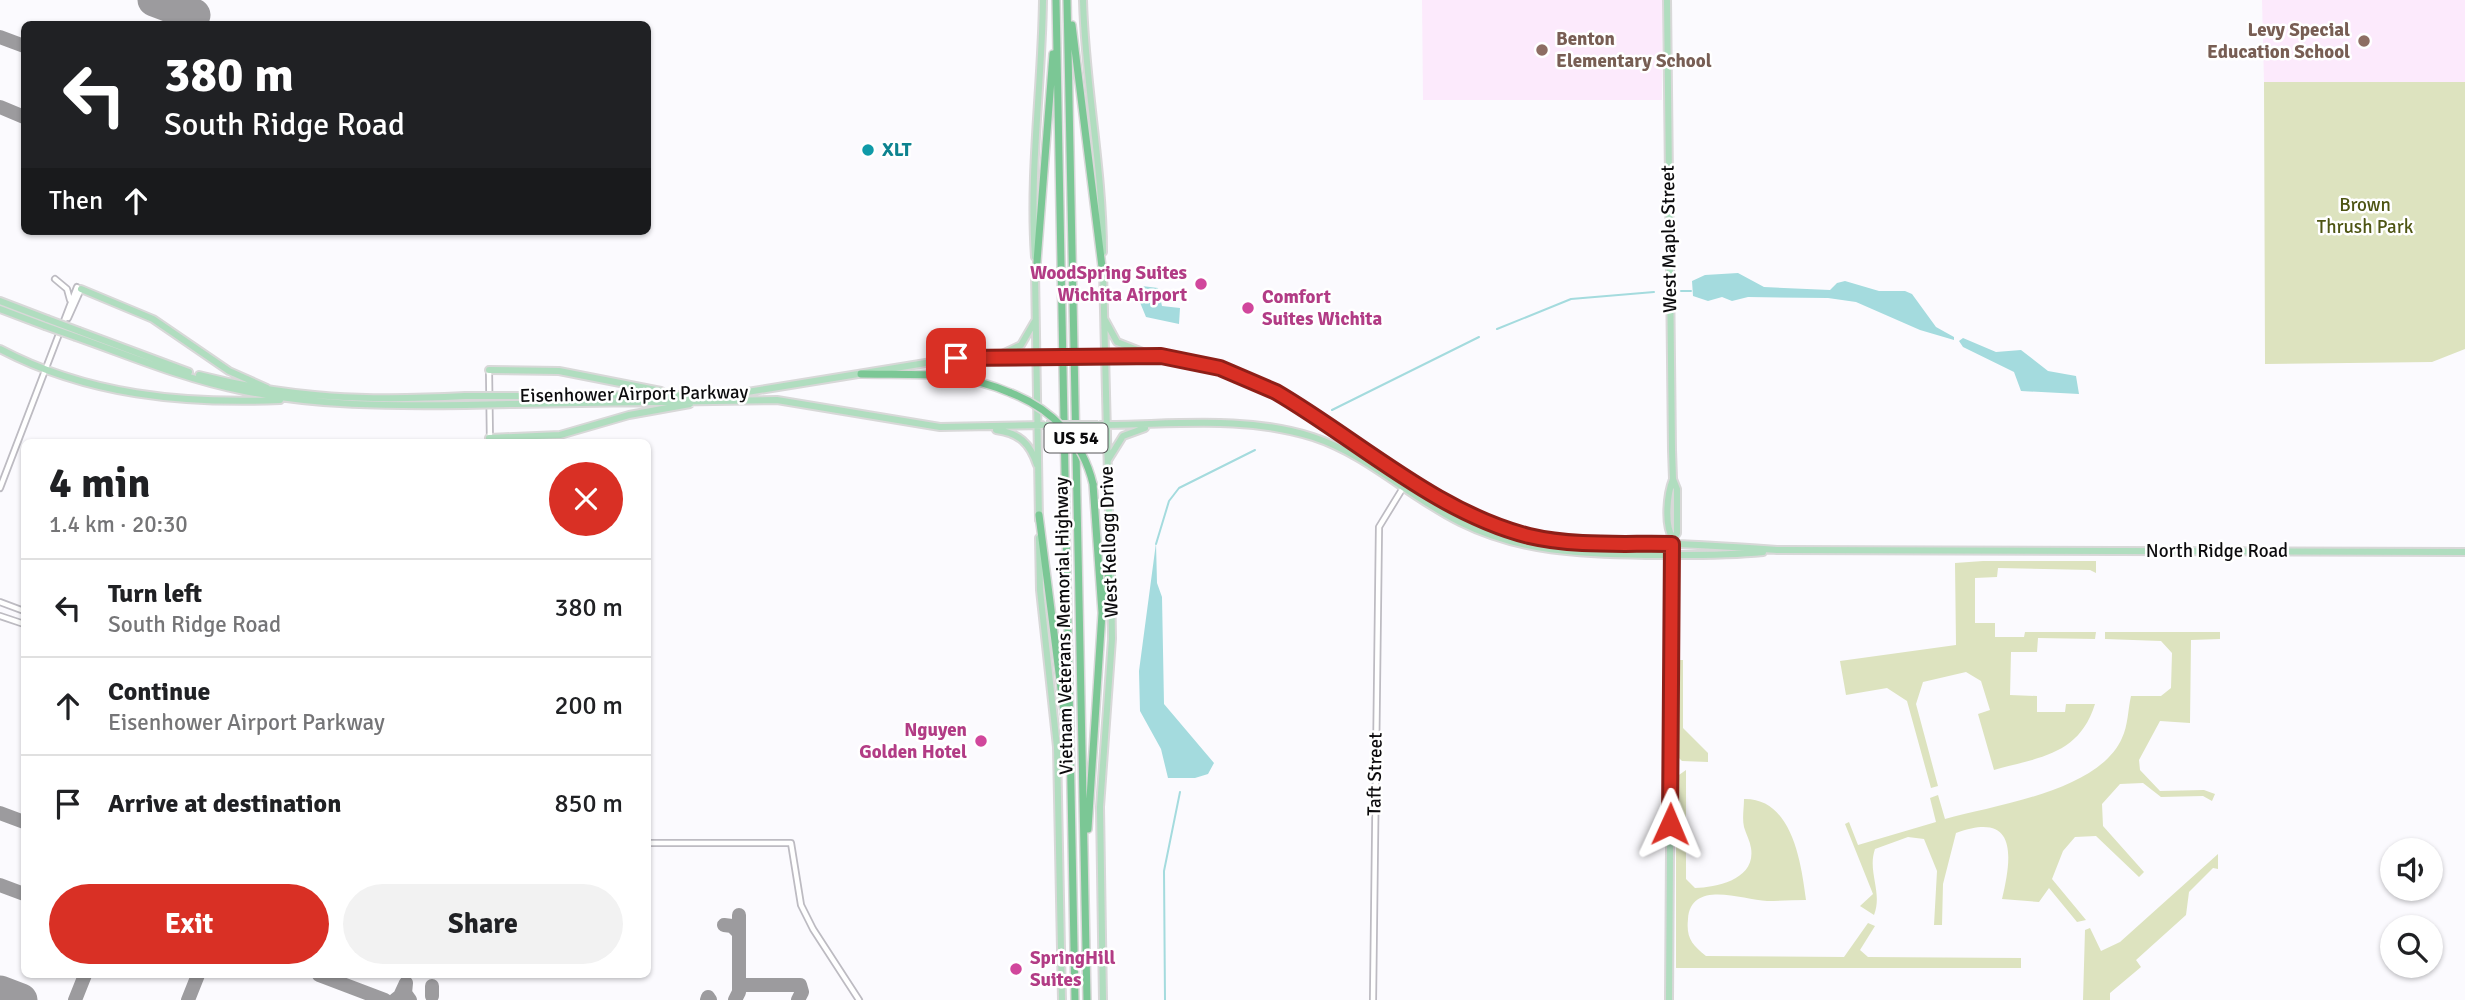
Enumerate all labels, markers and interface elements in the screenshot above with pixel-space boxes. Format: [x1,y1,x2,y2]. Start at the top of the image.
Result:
place label: Levy Special Education School [2207,18,2350,64]
place label: Benton Elementary School [1556,27,1712,73]
marker: Levy Special Education School [2356,33,2372,49]
marker: Benton Elementary School [1534,42,1550,58]
text: 380 m [164,45,294,105]
icon: left [49,49,140,140]
text: South Ridge Road [164,105,405,144]
place label: XLT [882,138,912,162]
marker: XLT [860,142,876,158]
street label: West Maple Street [1656,165,1682,313]
icon: ahead [117,182,155,220]
text: Then [49,185,103,217]
park label: Brown Thrush Park [2317,193,2414,239]
place label: WoodSpring Suites Wichita Airport [1030,261,1187,307]
marker: WoodSpring Suites Wichita Airport [1193,276,1209,292]
place label: Comfort Suites Wichita [1262,285,1382,331]
marker: Comfort Suites Wichita [1240,300,1256,316]
pin [926,328,986,388]
icon: arrive [937,339,975,377]
street label: Eisenhower Airport Parkway [520,380,749,408]
road number: US 54 [1044,424,1108,452]
text: 4 min [49,458,150,509]
button: close [549,462,623,536]
street label: West Kellogg Drive [1094,466,1124,618]
street label: Vietnam Veterans Memorial Highway [1049,477,1079,775]
text: 1.4 km · 20:30 [49,510,188,539]
street label: North Ridge Road [2146,539,2288,563]
text: Turn left [108,578,202,610]
icon: left [49,589,87,627]
text: 380 m [554,592,623,624]
text: South Ridge Road [108,610,281,639]
text: Continue [108,676,210,708]
icon: ahead [49,687,87,725]
text: 200 m [554,690,623,722]
text: Eisenhower Airport Parkway [108,708,385,737]
place label: Nguyen Golden Hotel [859,718,967,764]
street label: Taft Street [1362,732,1388,816]
marker: Nguyen Golden Hotel [973,733,989,749]
icon: arrive [49,785,87,823]
position arrow [1633,787,1707,861]
text: Arrive at destination [108,788,341,820]
text: 850 m [554,788,623,820]
map controls [2380,838,2443,978]
button: sound [2380,838,2443,901]
button: Exit [49,884,329,964]
button: Share [343,884,623,964]
button: search [2380,915,2443,978]
place label: SpringHill Suites [1030,946,1115,992]
marker: SpringHill Suites [1008,961,1024,977]

